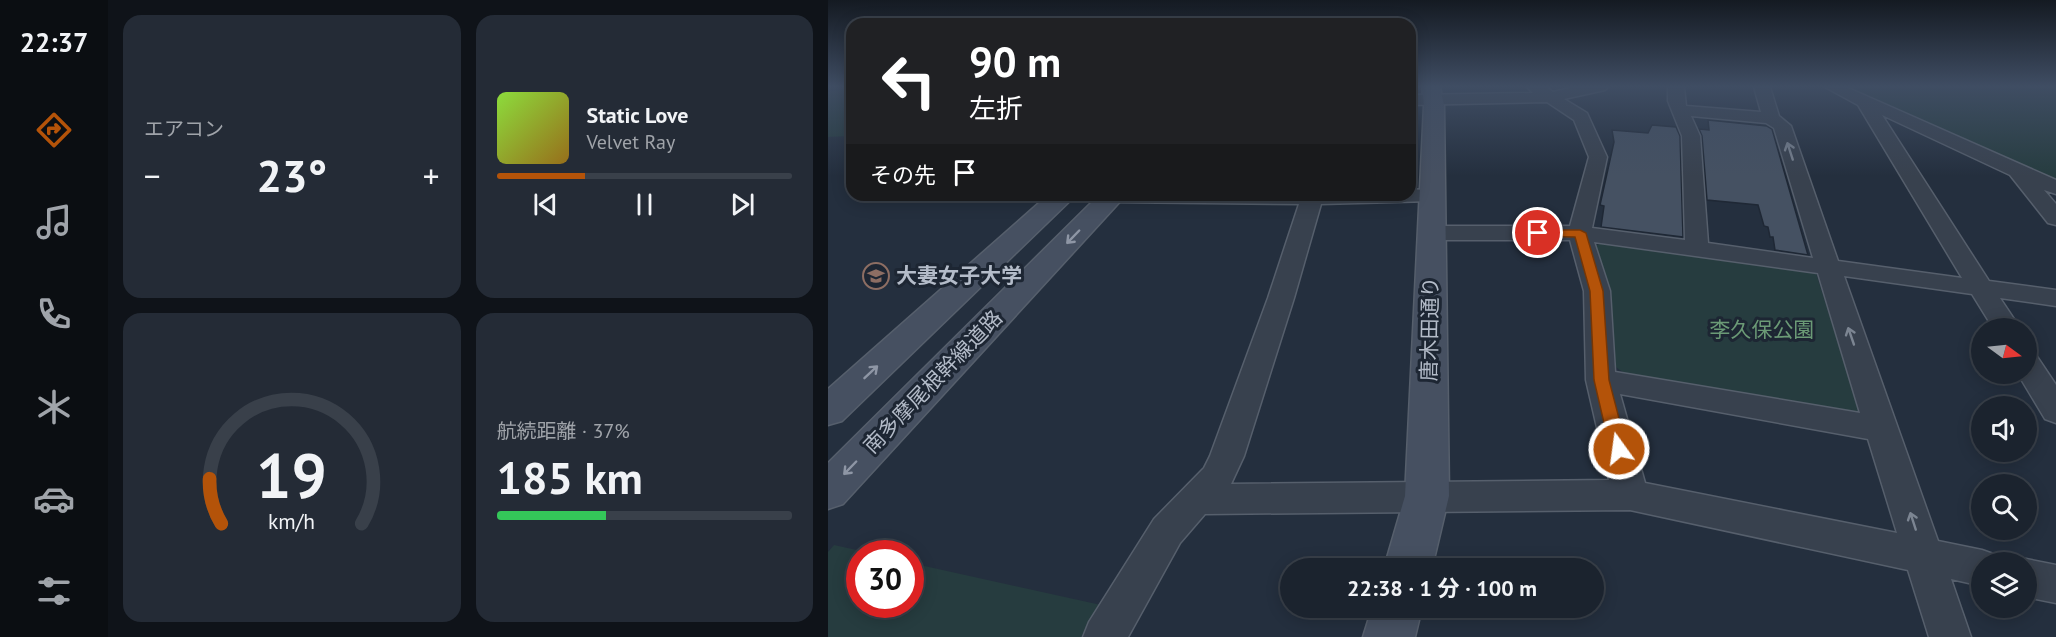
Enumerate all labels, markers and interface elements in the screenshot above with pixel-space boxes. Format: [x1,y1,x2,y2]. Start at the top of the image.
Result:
text: 22:37 [20,25,88,59]
text: 90 m [969,34,1061,89]
icon: left [870,42,948,120]
text: 左折 [969,91,1023,125]
text: Static Love [587,101,689,129]
icon: directions [33,109,75,151]
text: エアコン [144,116,224,142]
text: Velvet Ray [587,129,675,155]
one-way arrow [1784,142,1795,161]
text: 23° [256,146,327,204]
text: − [144,154,161,197]
text: + [423,154,439,197]
icon: arrive [948,156,981,189]
text: その先 [870,161,936,189]
icon: previous [529,188,562,221]
icon: pause [628,188,661,221]
icon: next [726,188,759,221]
icon: music [33,201,75,243]
pin [1512,207,1563,258]
icon: arrive [1521,216,1554,249]
one-way arrow [1065,230,1080,245]
school or university icon: 大妻女子大学 [861,261,891,291]
place label: 大妻女子大学 [896,262,1022,289]
street label: 唐木田通り [1415,276,1444,382]
icon: phone [33,293,75,335]
street label: 南多摩尾根幹線道路 [857,304,1008,459]
park label: 李久保公園 [1710,316,1815,343]
north arrow [1971,318,2037,384]
map controls [1971,318,2037,618]
one-way arrow [1845,327,1856,346]
one-way arrow [863,365,878,379]
icon: climate [33,386,75,428]
button: sound [1971,396,2037,462]
position arrow [1587,417,1651,481]
text: 航続距離 · 37% [497,418,630,444]
text: 19 [256,434,327,515]
text: 185 km [497,448,643,506]
one-way arrow [843,461,857,476]
button: search [1971,474,2037,540]
icon: car [33,478,75,520]
text: km/h [268,508,315,536]
one-way arrow [1907,512,1918,531]
speed limit sign: 30 [846,540,924,618]
button: layers [1971,552,2037,618]
icon: filters [33,570,75,612]
text: 22:38 · 1 分 · 100 m [1347,574,1537,602]

